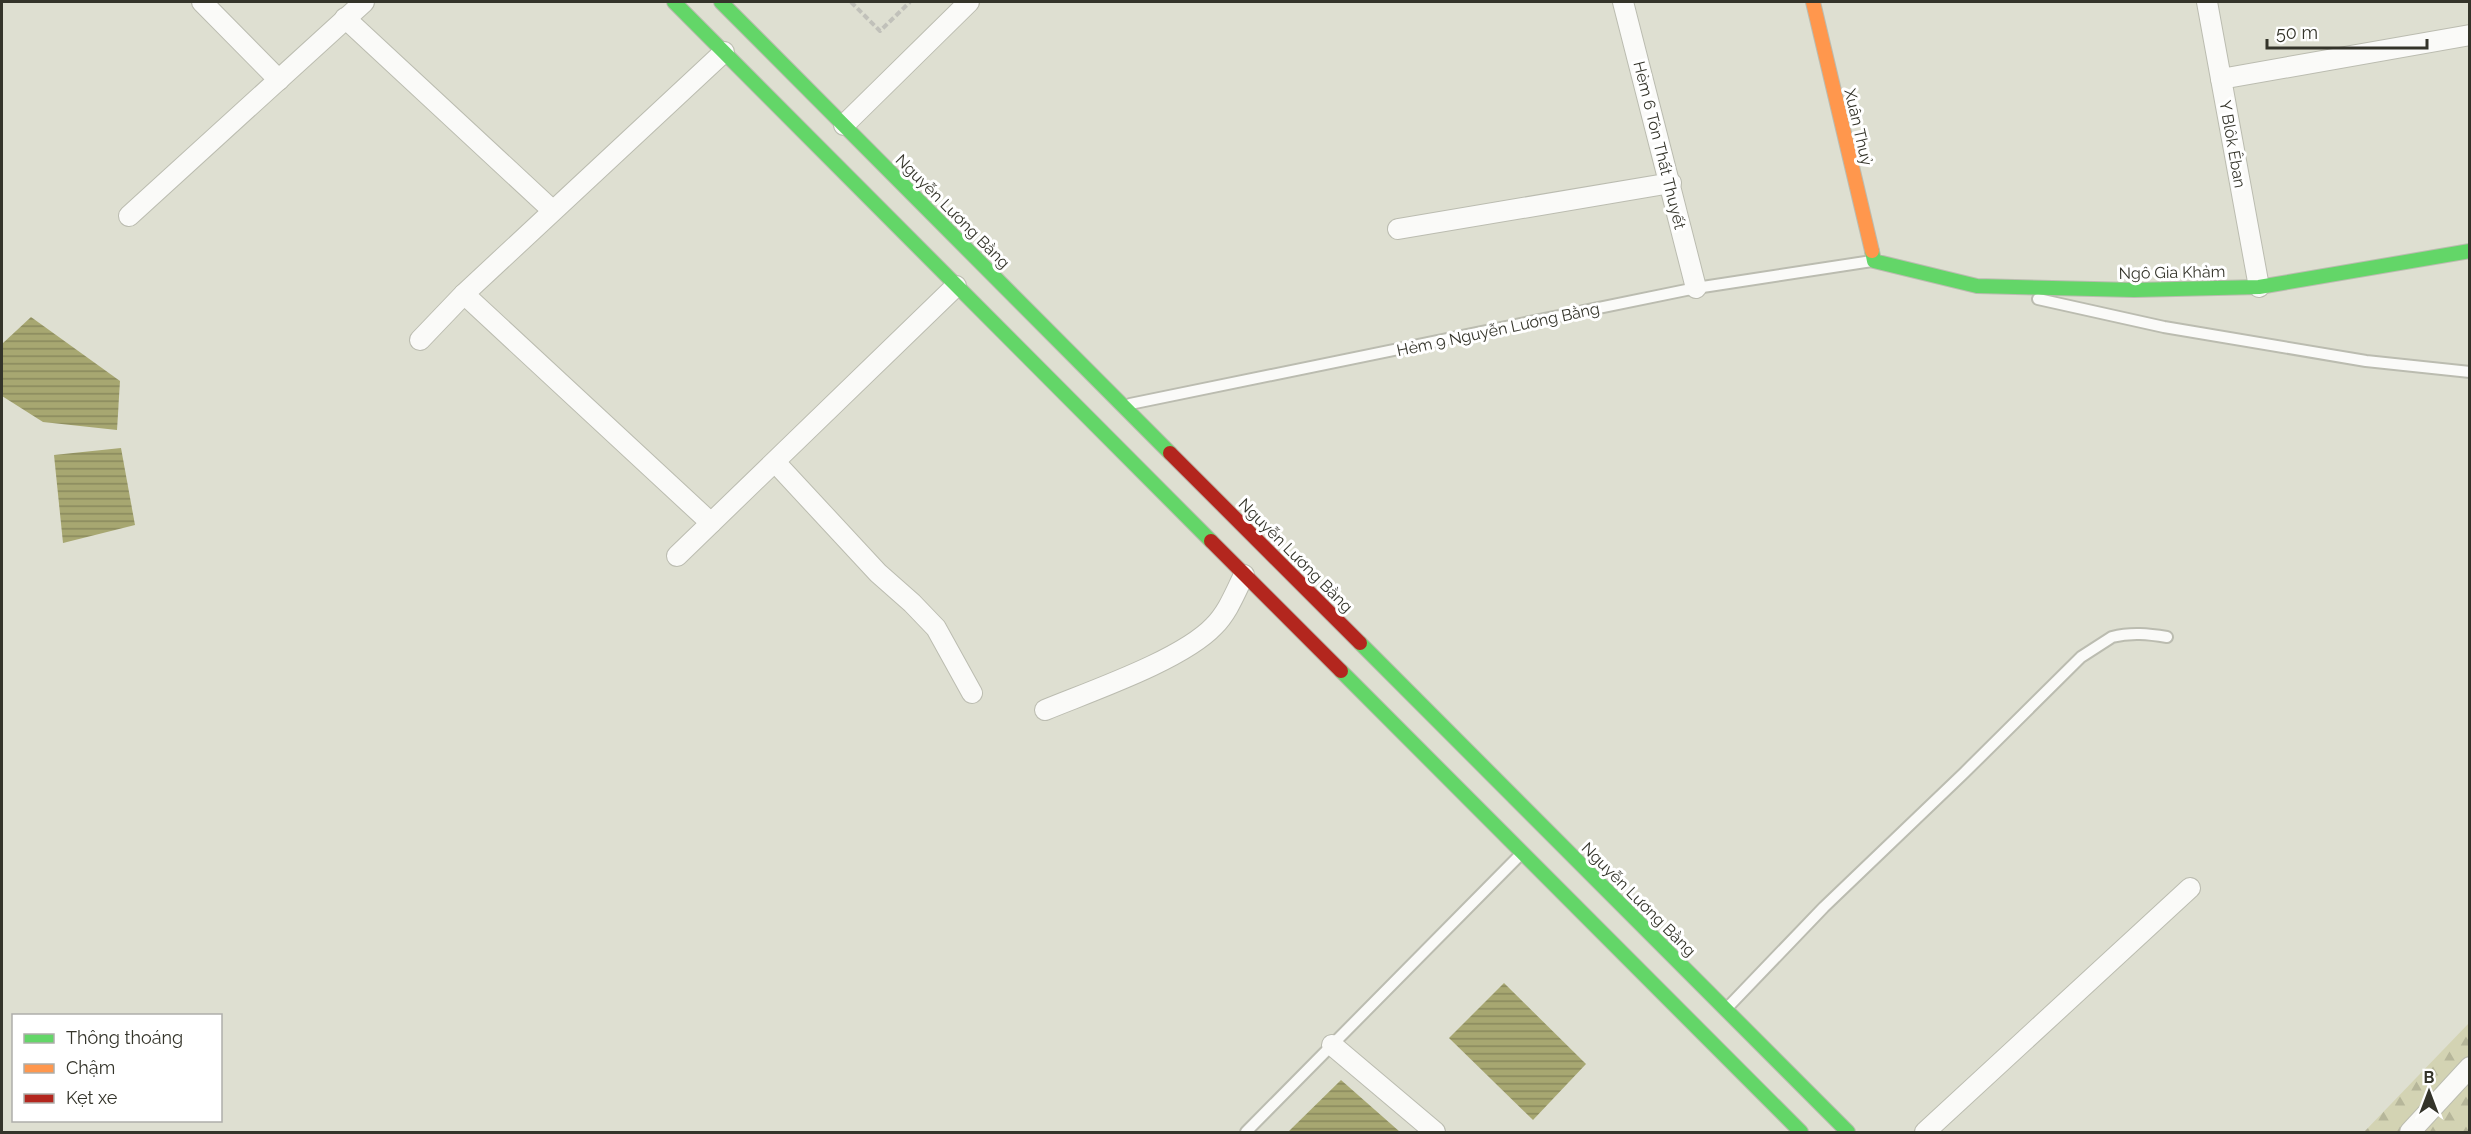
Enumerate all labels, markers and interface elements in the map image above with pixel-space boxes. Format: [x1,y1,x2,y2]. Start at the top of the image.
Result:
scale bar [2267,12,2428,50]
text: 50 m [2276,22,2318,43]
street label: Hẻm 6 Tôn Thất Thuyết [1629,59,1690,232]
street label: Xuân Thuỷ [1840,87,1877,168]
street label: Y Blôk Êban [2215,99,2251,189]
street label: Nguyễn Lương Bằng [892,150,1014,272]
street label: Ngô Gia Khảm [2119,262,2225,283]
street label: Hẻm 9 Nguyễn Lương Bằng [1395,299,1601,360]
street label: Nguyễn Lương Bằng [1235,494,1357,616]
street label: Nguyễn Lương Bằng [1578,838,1700,960]
legend [12,1014,222,1122]
text: Thông thoáng [66,1027,183,1048]
text: Chậm [66,1057,115,1078]
north arrow [2399,1062,2459,1122]
text: B [2424,1068,2435,1087]
text: Kẹt xe [66,1087,118,1108]

